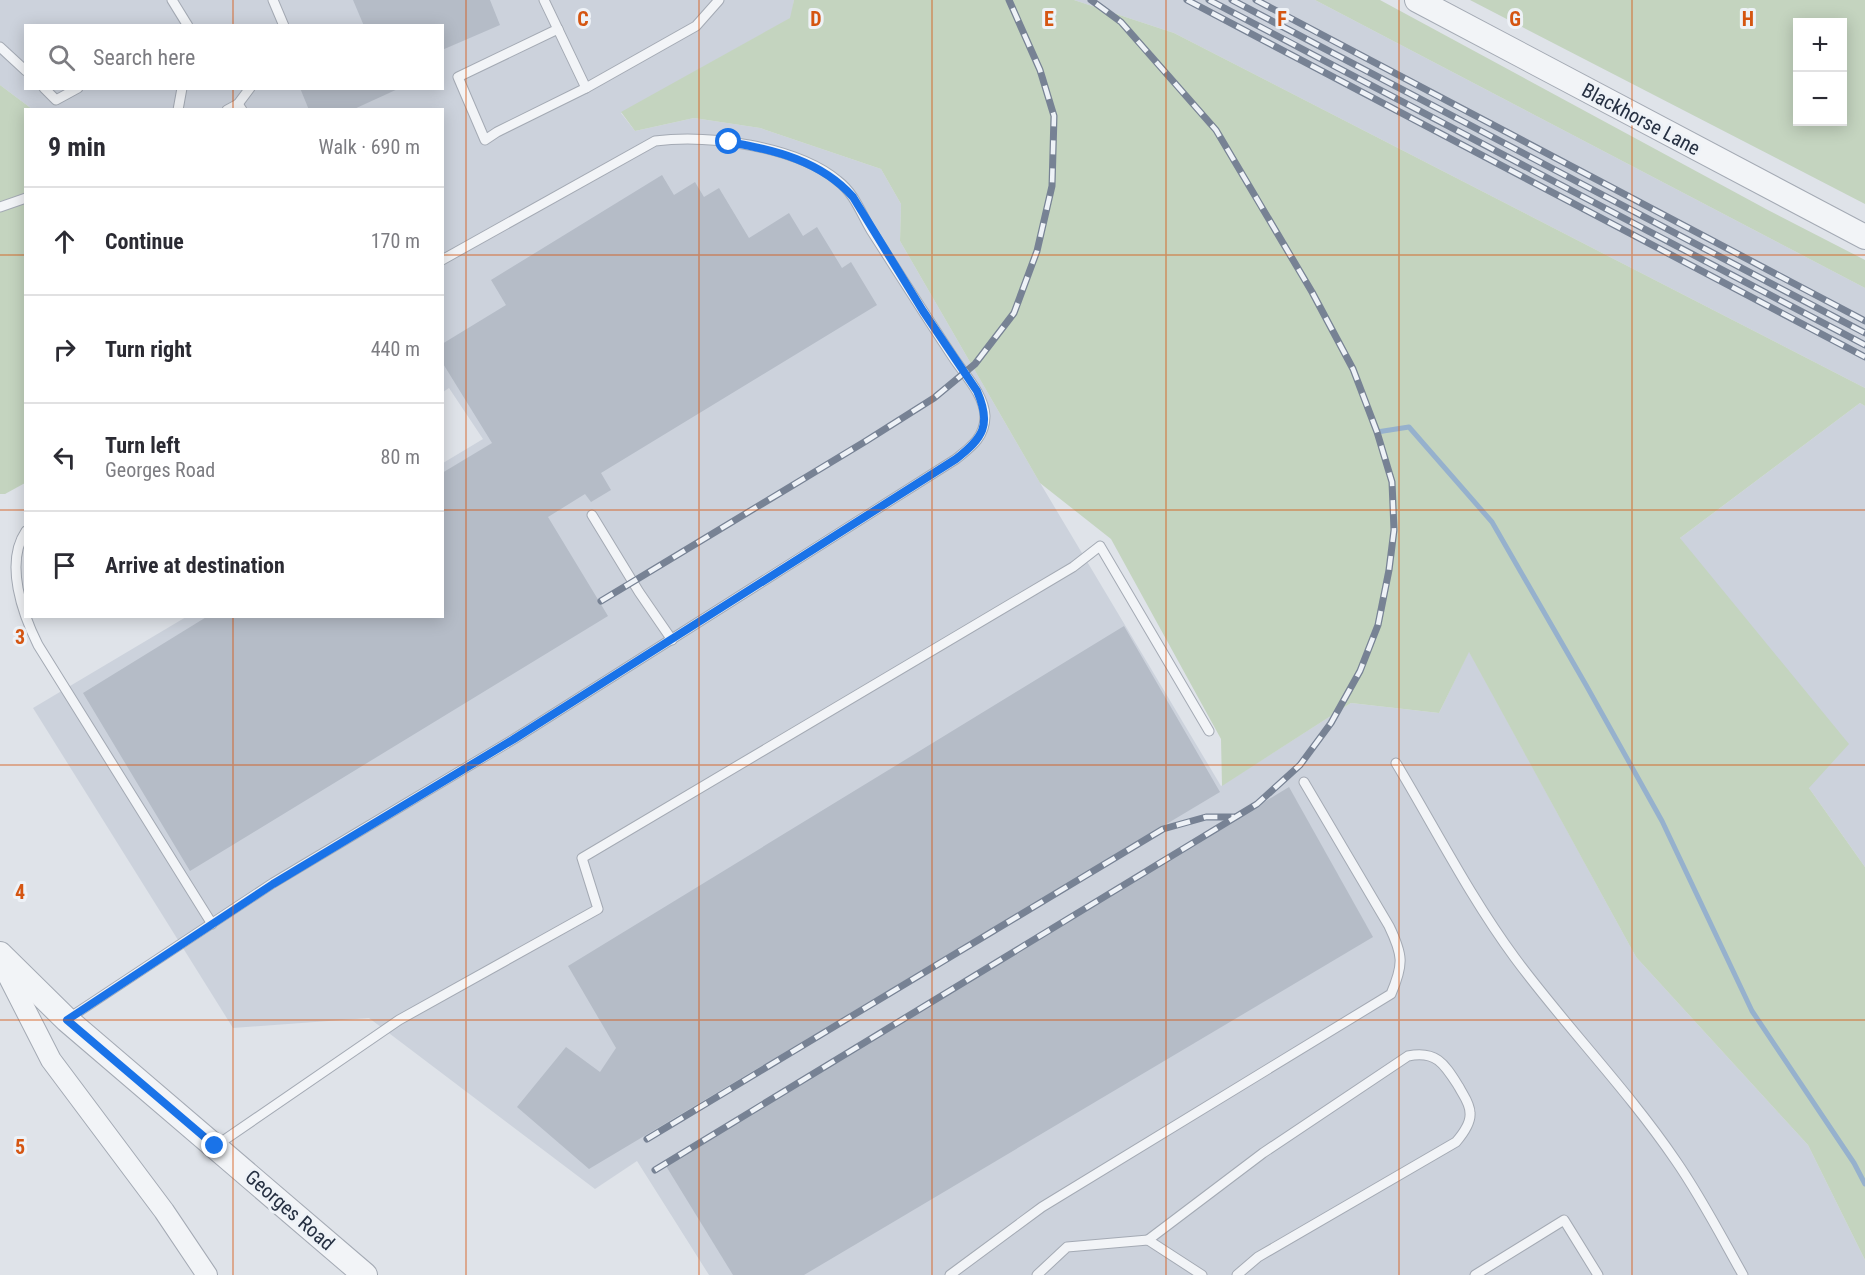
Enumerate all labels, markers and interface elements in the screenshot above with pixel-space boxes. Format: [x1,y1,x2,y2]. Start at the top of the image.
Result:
text: C [577,7,589,31]
text: D [810,7,822,31]
text: E [1044,7,1054,31]
text: F [1277,7,1287,31]
text: G [1509,7,1521,31]
text: H [1742,7,1754,31]
map controls [1793,18,1847,126]
button: + [1793,18,1847,72]
search box [24,24,444,90]
icon: search [45,41,78,74]
text: Search here [93,45,195,70]
button: − [1793,72,1847,126]
street label: Blackhorse Lane [1578,78,1704,160]
route start [715,128,741,154]
text: 9 min [48,132,106,162]
text: Walk · 690 m [319,135,420,159]
icon: ahead [48,225,81,258]
text: Continue [105,229,184,254]
text: 170 m [371,229,420,253]
icon: right [48,333,81,366]
text: Turn right [105,337,192,362]
text: 440 m [371,337,420,361]
text: Turn left [105,433,180,458]
icon: left [48,441,81,474]
text: 80 m [381,445,420,469]
text: Georges Road [105,458,215,482]
icon: arrive [48,549,81,582]
text: Arrive at destination [105,553,285,578]
text: 3 [15,625,25,649]
text: 4 [15,880,25,904]
route end [201,1132,227,1158]
text: 5 [15,1135,25,1159]
street label: Georges Road [241,1165,339,1255]

